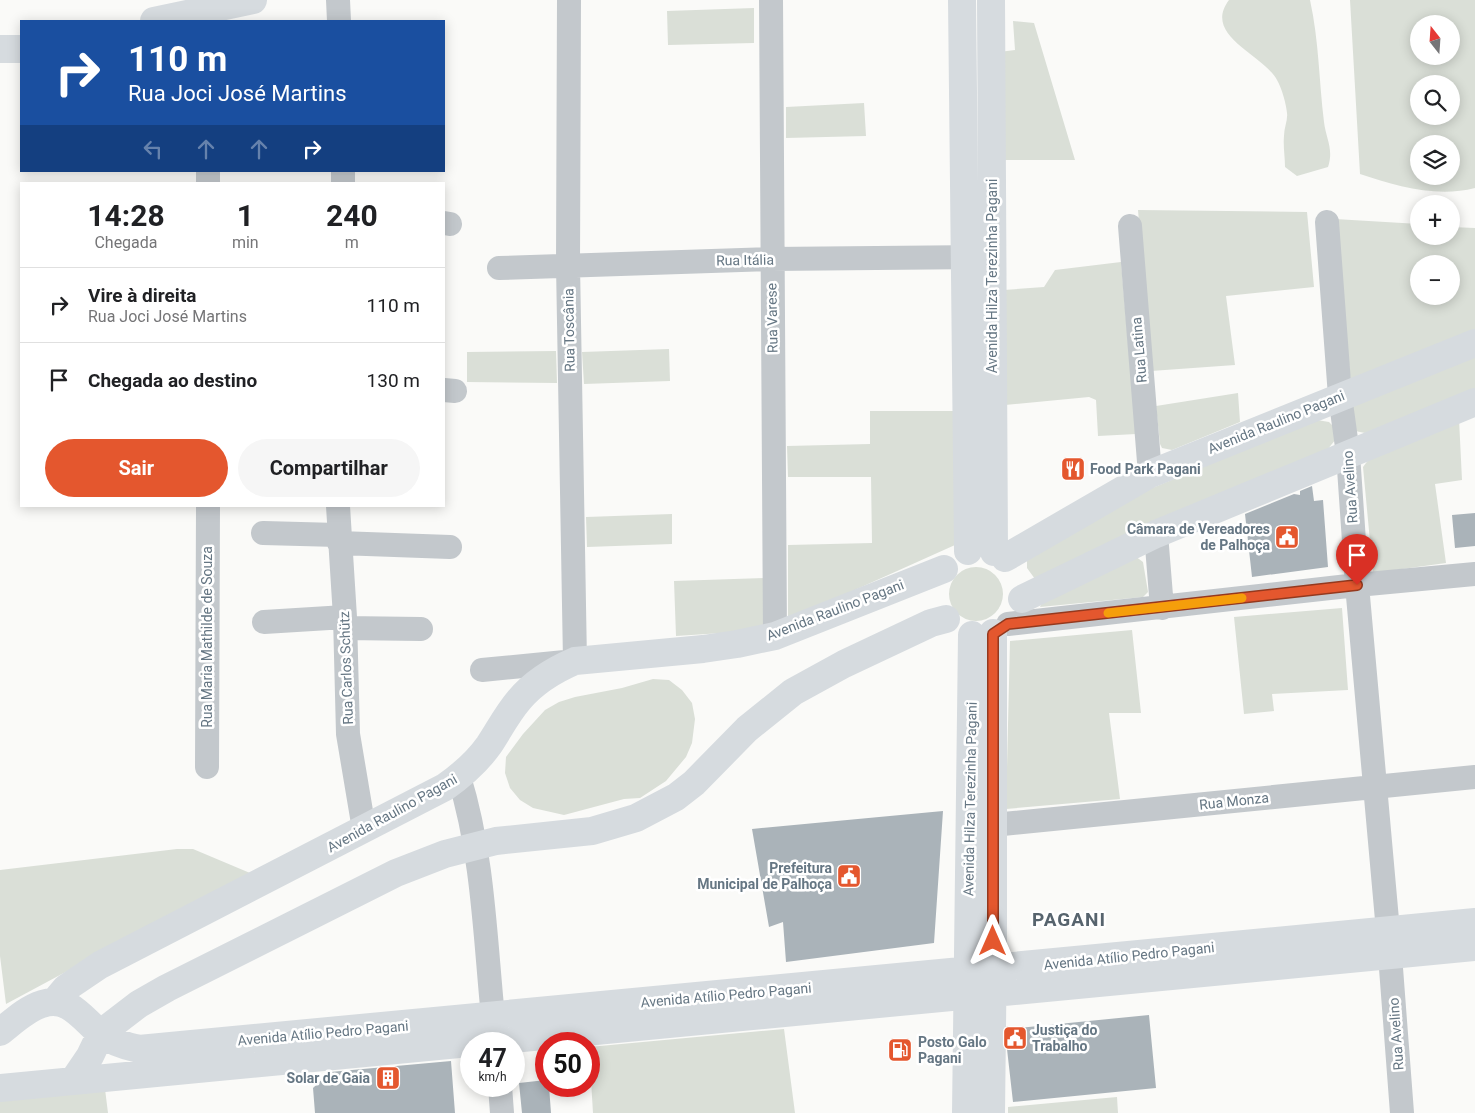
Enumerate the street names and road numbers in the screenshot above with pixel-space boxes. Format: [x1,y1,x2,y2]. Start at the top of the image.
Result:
street label: Avenida Hilza Terezinha Pagani [984,179,1000,373]
street label: Rua Itália [716,251,774,269]
street label: Rua Varese [763,283,781,353]
street label: Rua Toscânia [560,288,578,372]
street label: Rua Latina [1128,316,1150,384]
street label: Avenida Raulino Pagani [1205,387,1347,457]
street label: Rua Avelino [1339,450,1361,524]
street label: Rua Maria Mathilde de Souza [199,546,215,728]
street label: Avenida Raulino Pagani [764,576,906,644]
street label: Rua Carlos Schütz [336,611,356,725]
street label: Avenida Hilza Terezinha Pagani [960,702,980,896]
street label: Avenida Raulino Pagani [324,771,460,855]
street label: Rua Monza [1198,789,1270,813]
street label: Avenida Atílio Pedro Pagani [1043,939,1215,973]
street label: Avenida Atílio Pedro Pagani [640,980,812,1010]
street label: Rua Avelino [1385,997,1407,1071]
street label: Avenida Atílio Pedro Pagani [237,1018,409,1048]

